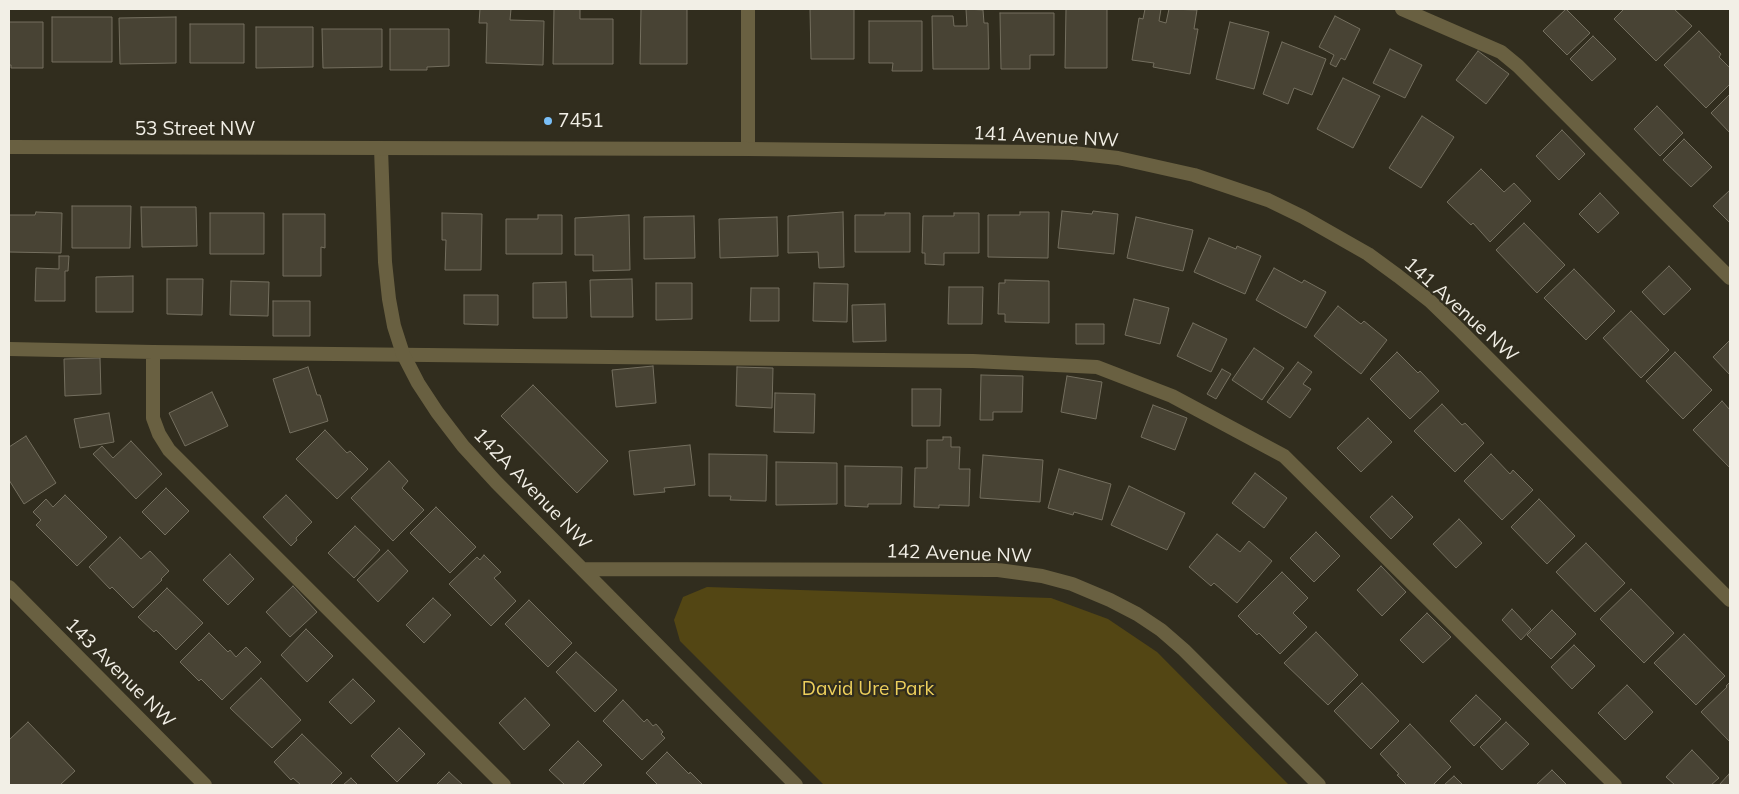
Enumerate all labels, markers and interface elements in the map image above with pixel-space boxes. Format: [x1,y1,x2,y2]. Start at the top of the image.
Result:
place label: 7451 [558,110,604,132]
marker: 7451 [542,115,554,127]
street label: 53 Street NW [135,118,255,140]
street label: 141 Avenue NW [973,122,1119,152]
street label: 141 Avenue NW [1399,253,1523,367]
street label: 142A Avenue NW [468,424,596,554]
street label: 142 Avenue NW [886,540,1032,568]
street label: 143 Avenue NW [60,613,180,733]
park label: David Ure Park [802,678,934,700]

